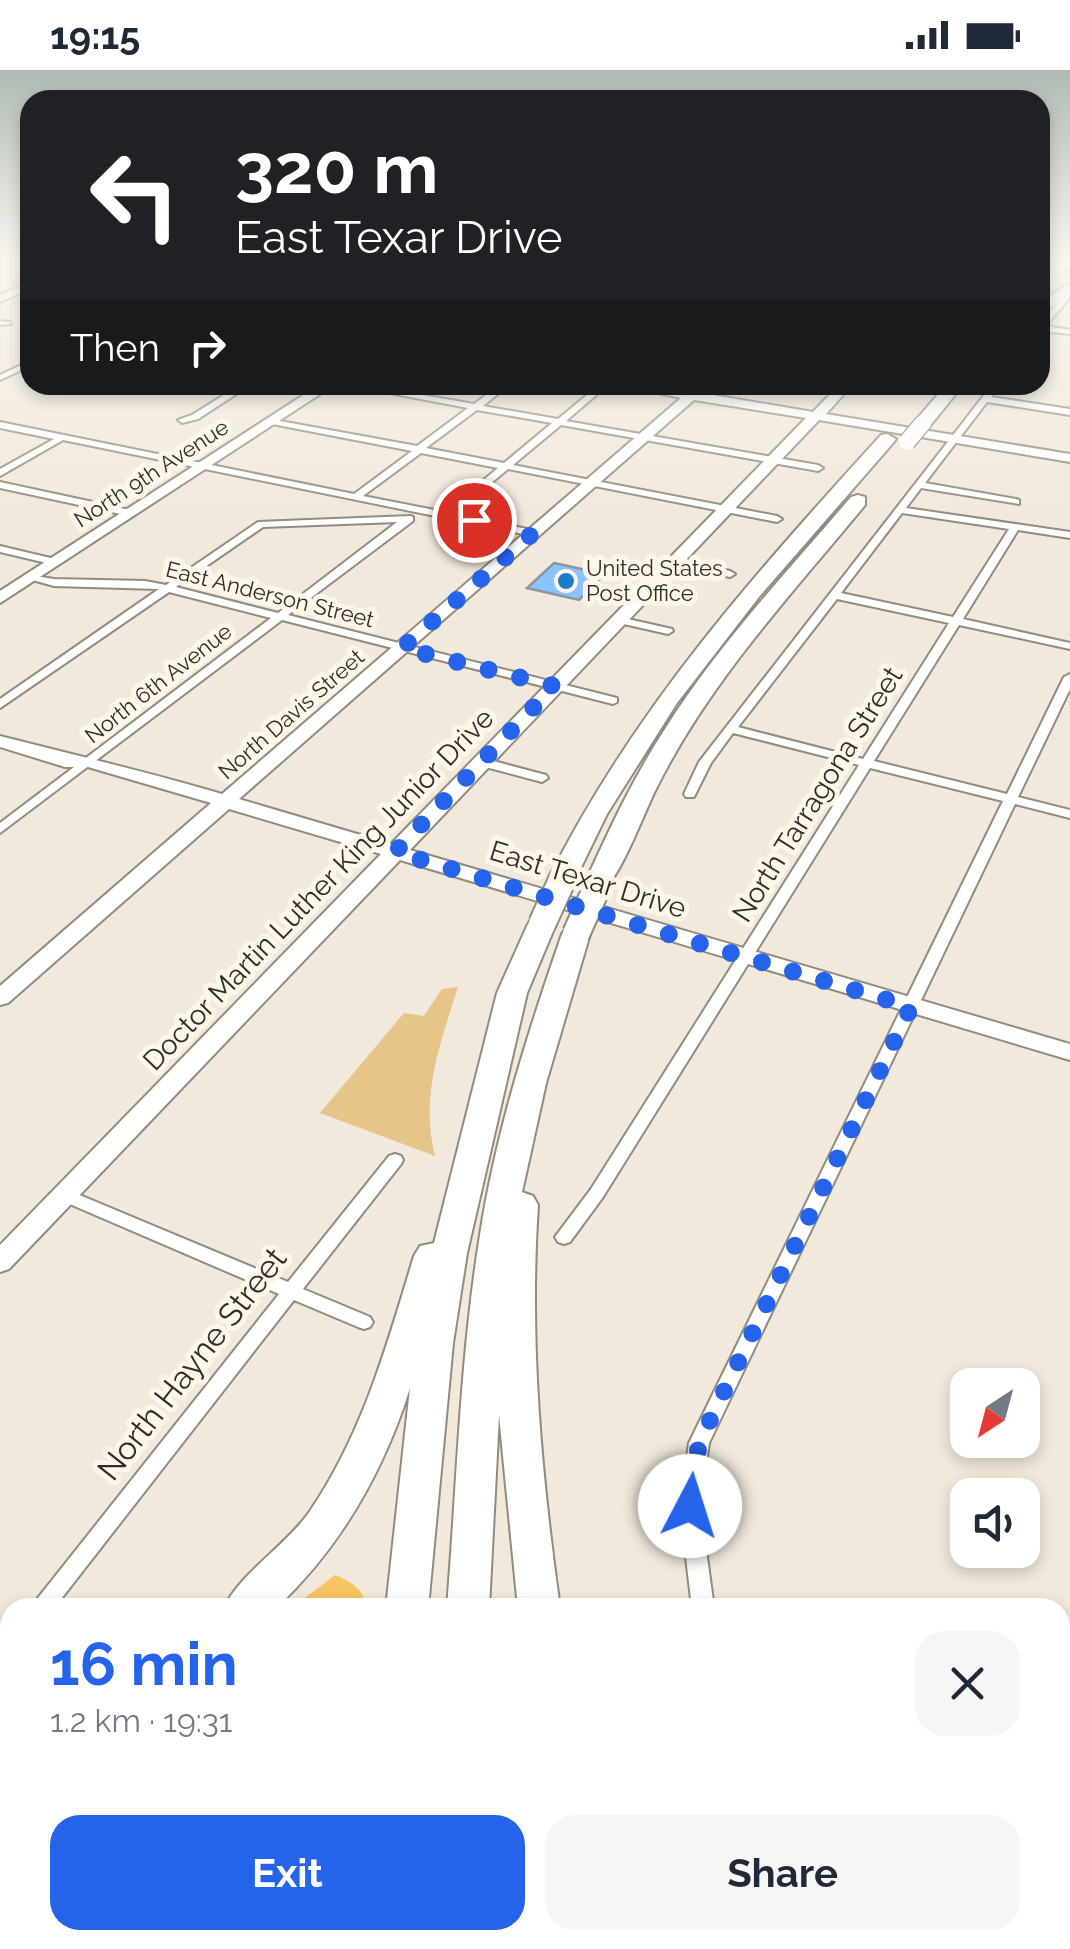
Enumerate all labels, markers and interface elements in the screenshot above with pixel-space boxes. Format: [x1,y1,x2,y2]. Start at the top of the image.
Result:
text: 19:15 [50,13,140,58]
text: 320 m [235,127,439,209]
icon: left [70,130,200,260]
text: East Texar Drive [235,211,562,264]
icon: right [180,320,235,375]
text: Then [70,325,160,370]
street label: North 9th Avenue [69,413,233,533]
pin [432,478,517,563]
icon: arrive [447,493,502,548]
place label: United States Post Office [586,555,723,606]
street label: East Anderson Street [163,556,377,633]
marker: United States Post Office [555,570,577,592]
street label: North 6th Avenue [79,618,237,748]
street label: North Davis Street [213,643,370,784]
street label: North Tarragona Street [725,660,910,928]
street label: Doctor Martin Luther King Junior Drive [136,702,501,1077]
street label: East Texar Drive [486,834,690,925]
street label: North Hayne Street [90,1240,294,1487]
north arrow [950,1368,1040,1458]
map controls [950,1368,1040,1568]
position arrow [638,1454,742,1558]
button: sound [950,1478,1040,1568]
text: 16 min [50,1629,238,1699]
button: close [915,1631,1020,1736]
text: 1.2 km · 19:31 [50,1702,233,1739]
button: Exit [50,1815,525,1930]
button: Share [545,1815,1020,1930]

